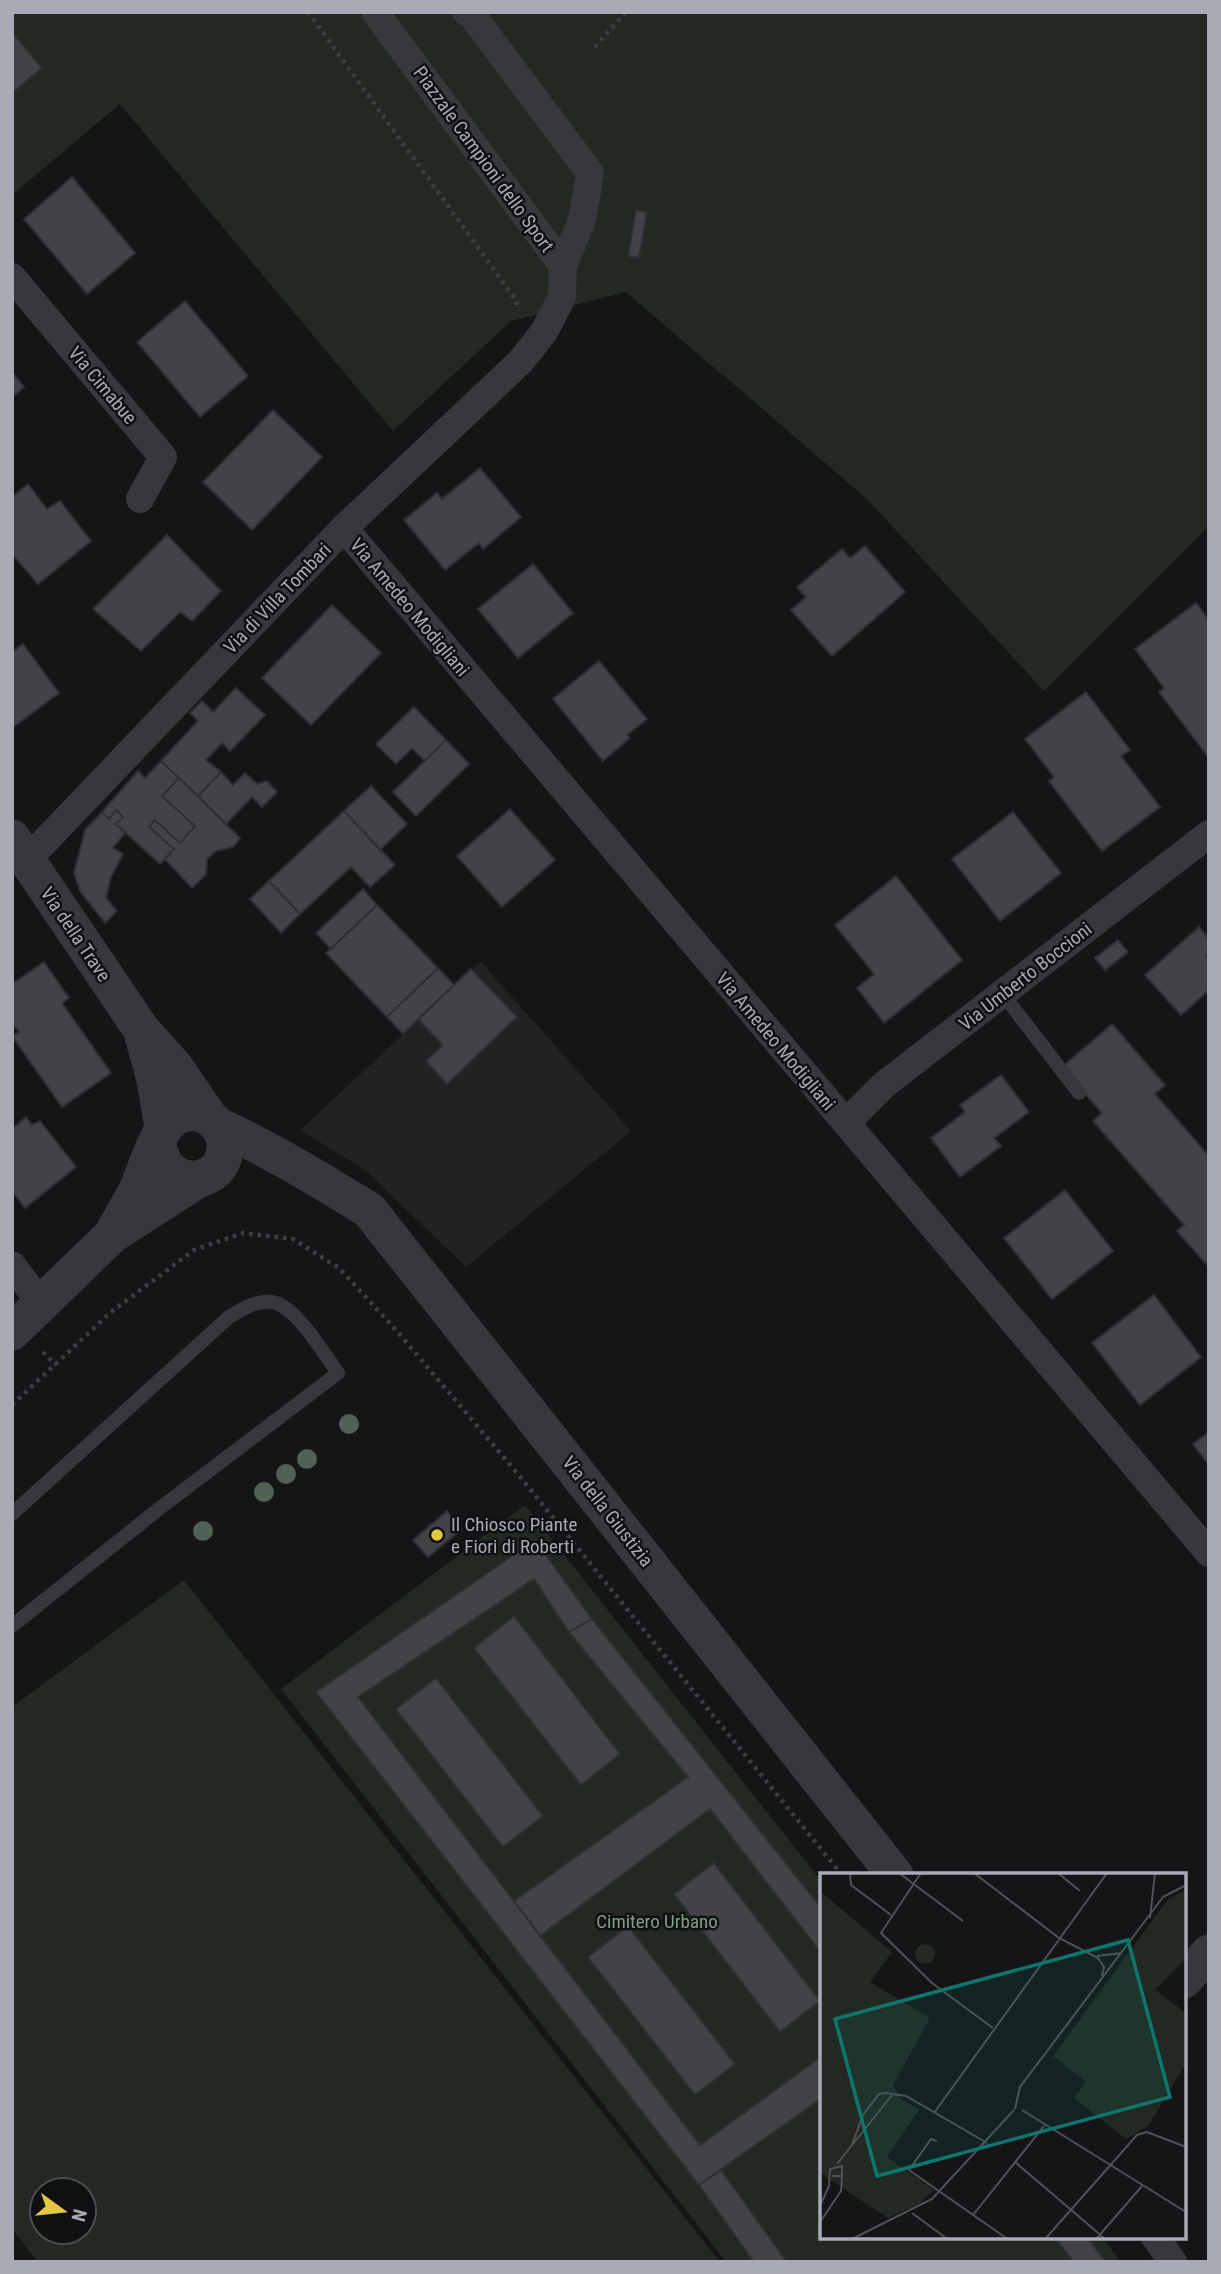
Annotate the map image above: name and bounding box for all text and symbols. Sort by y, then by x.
street label: Piazzale Campioni dello Sport [408,62,559,257]
street label: Via Cimabue [63,342,142,429]
street label: Via Amedeo Modigliani [345,534,474,681]
street label: Via di Villa Tombari [219,538,336,658]
street label: Via della Trave [36,883,116,986]
street label: Via Umberto Boccioni [954,917,1096,1035]
street label: Via Amedeo Modigliani [711,968,840,1115]
street label: Via della Giustizia [557,1451,658,1571]
place label: Il Chiosco Piante e Fiori di Roberti [451,1513,577,1558]
marker: Il Chiosco Piante e Fiori di Roberti [429,1527,445,1543]
inset map [820,1873,1186,2239]
park label: Cimitero Urbano [596,1910,718,1933]
north arrow [28,2176,98,2246]
text: N [66,2207,92,2224]

